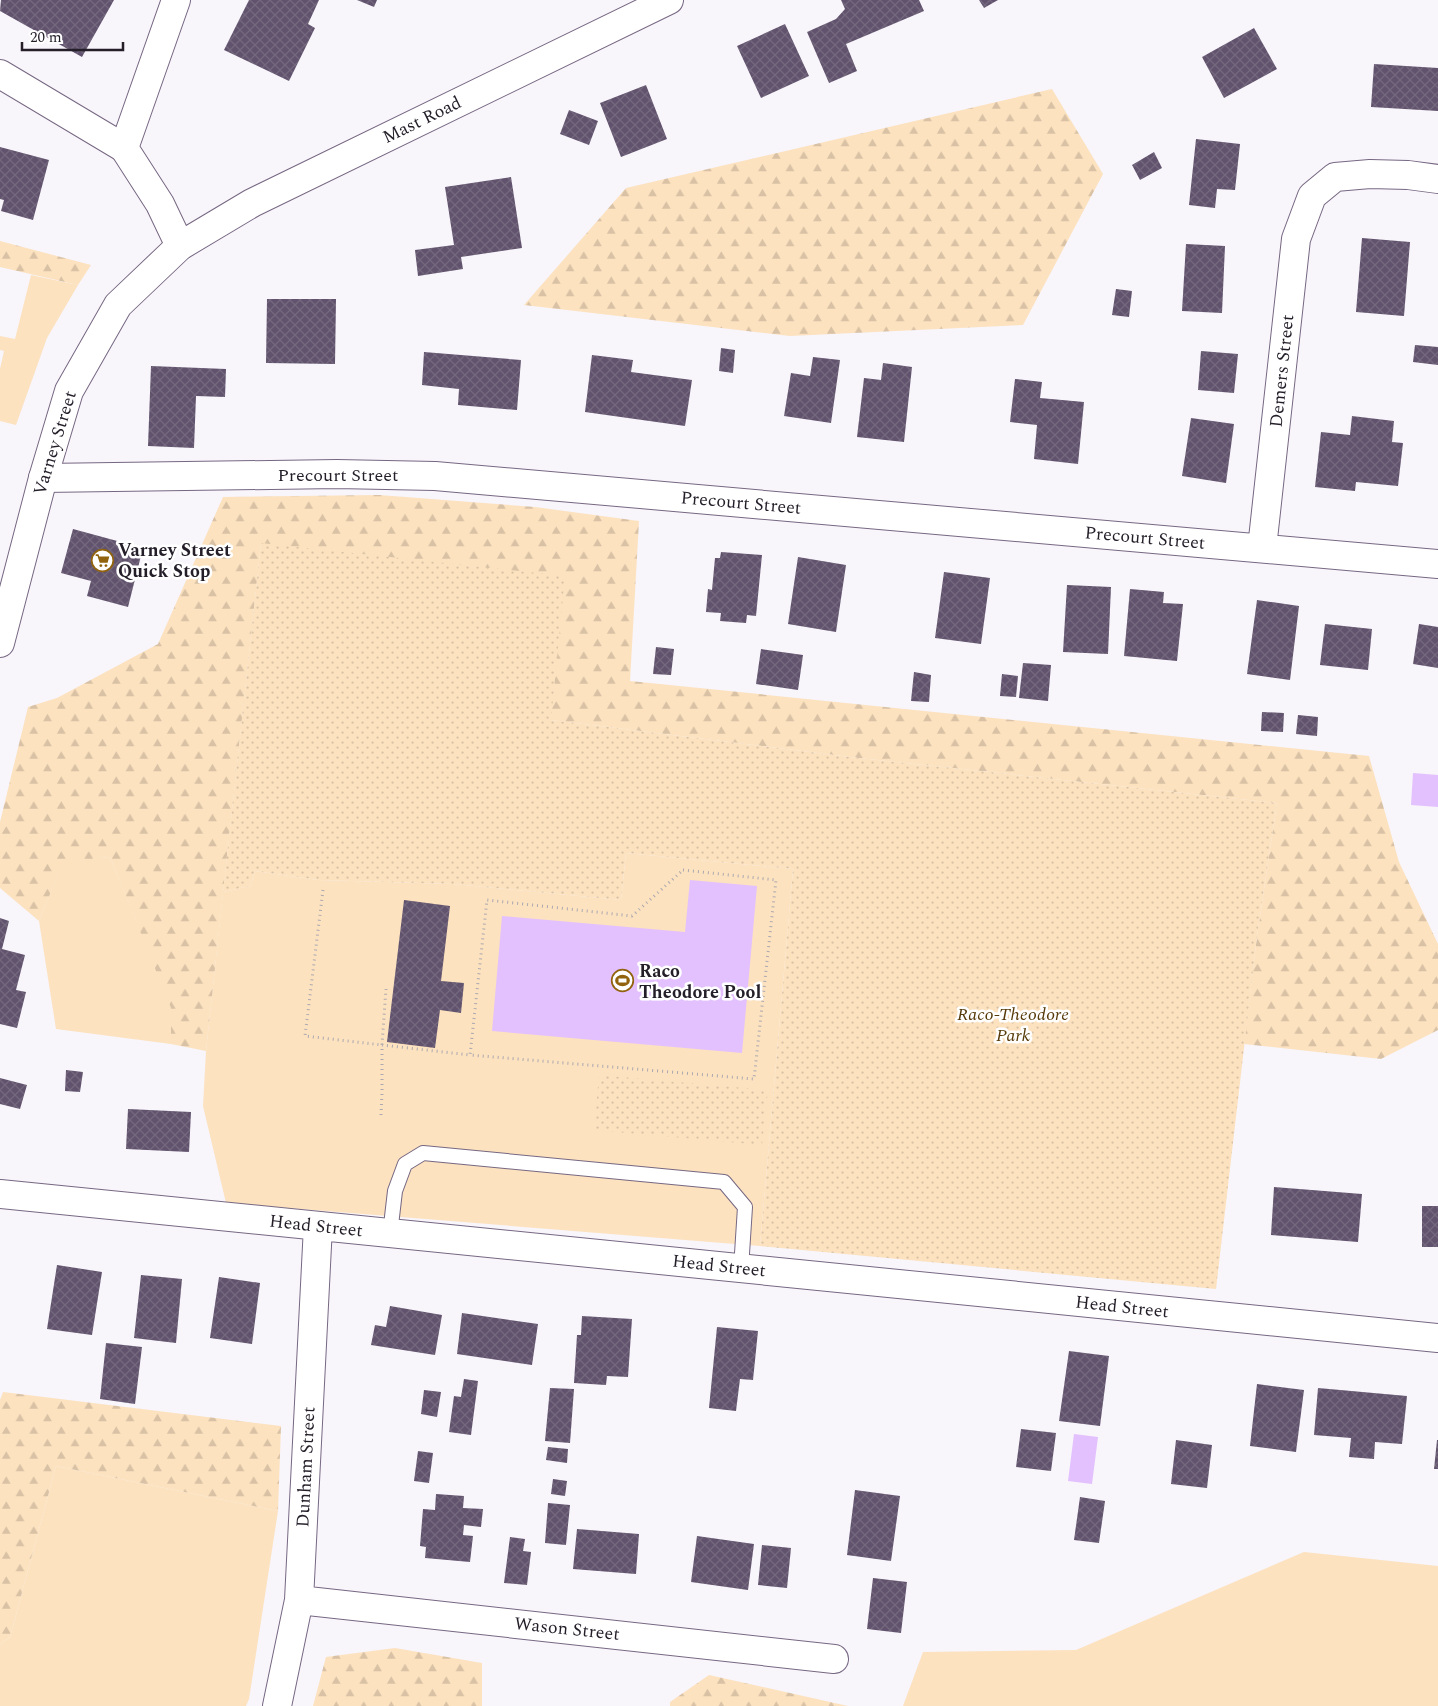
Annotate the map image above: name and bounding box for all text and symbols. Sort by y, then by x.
scale bar [22,20,124,52]
text: 20 m [30,26,62,49]
street label: Mast Road [378,89,466,151]
street label: Demers Street [1263,313,1301,429]
street label: Varney Street [26,387,84,499]
street label: Precourt Street [278,462,398,489]
street label: Precourt Street [680,484,802,522]
street label: Precourt Street [1084,519,1206,557]
place label: Varney Street Quick Stop [118,537,231,585]
supermarket icon: Varney Street Quick Stop [90,548,114,572]
place label: Raco Theodore Pool [639,958,761,1006]
sports icon: Raco Theodore Pool [611,969,635,993]
park label: Raco-Theodore Park [957,1001,1069,1049]
street label: Head Street [268,1208,364,1244]
street label: Head Street [671,1248,767,1284]
street label: Head Street [1074,1289,1170,1325]
street label: Dunham Street [289,1406,323,1528]
street label: Wason Street [513,1610,621,1648]

